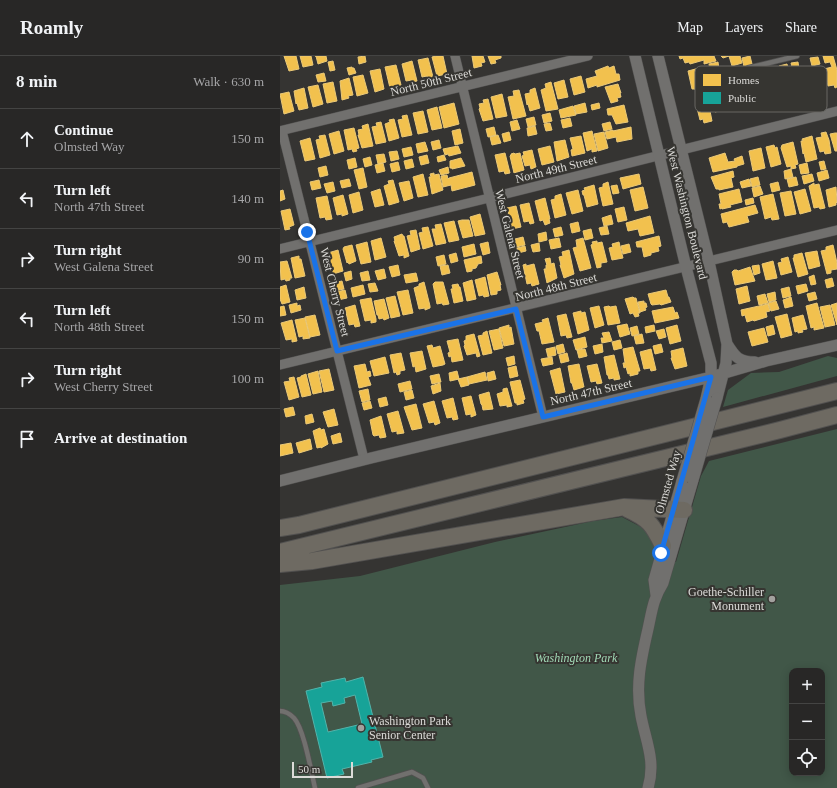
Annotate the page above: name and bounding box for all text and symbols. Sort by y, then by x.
text: Roamly [20,17,83,38]
text: Map [677,20,703,35]
text: Layers [725,20,763,35]
text: Share [785,20,817,35]
street label: North 50th Street [389,65,474,99]
legend [695,66,827,112]
text: 8 min [16,72,57,91]
text: Walk · 630 m [193,74,264,89]
text: Homes [728,74,759,86]
text: Public [728,92,756,104]
text: Continue [54,122,113,138]
icon: ahead [16,128,38,150]
text: 150 m [231,131,264,146]
text: Olmsted Way [54,139,125,154]
street label: West Washington Boulevard [664,145,710,281]
street label: North 49th Street [514,152,599,186]
text: Turn left [54,182,111,198]
icon: left [16,188,38,210]
street label: West Galena Street [492,188,528,281]
text: 140 m [231,191,264,206]
text: North 47th Street [54,199,144,214]
route end [298,223,316,241]
text: Turn right [54,242,121,258]
street label: West Cherry Street [317,246,353,338]
icon: right [16,248,38,270]
text: 90 m [238,251,264,266]
text: West Galena Street [54,259,153,274]
street label: North 48th Street [514,270,599,304]
text: Turn left [54,302,111,318]
icon: left [16,308,38,330]
text: 150 m [231,311,264,326]
text: North 48th Street [54,319,144,334]
text: Turn right [54,362,121,378]
icon: right [16,368,38,390]
text: 100 m [231,371,264,386]
street label: North 47th Street [549,376,634,408]
text: West Cherry Street [54,379,153,394]
icon: arrive [16,428,38,450]
text: Arrive at destination [54,430,187,446]
street label: Olmsted Way [652,449,684,515]
route start [652,544,670,562]
place label: Goethe-Schiller Monument [688,585,765,613]
marker: Goethe-Schiller Monument [767,594,777,604]
park label: Washington Park [535,651,618,665]
map controls [789,668,825,776]
button: + [789,668,825,704]
button: − [789,704,825,740]
place label: Washington Park Senior Center [369,714,451,742]
marker: Washington Park Senior Center [356,723,366,733]
button: locate [789,740,825,776]
scale bar [292,760,353,779]
text: 50 m [298,763,320,775]

